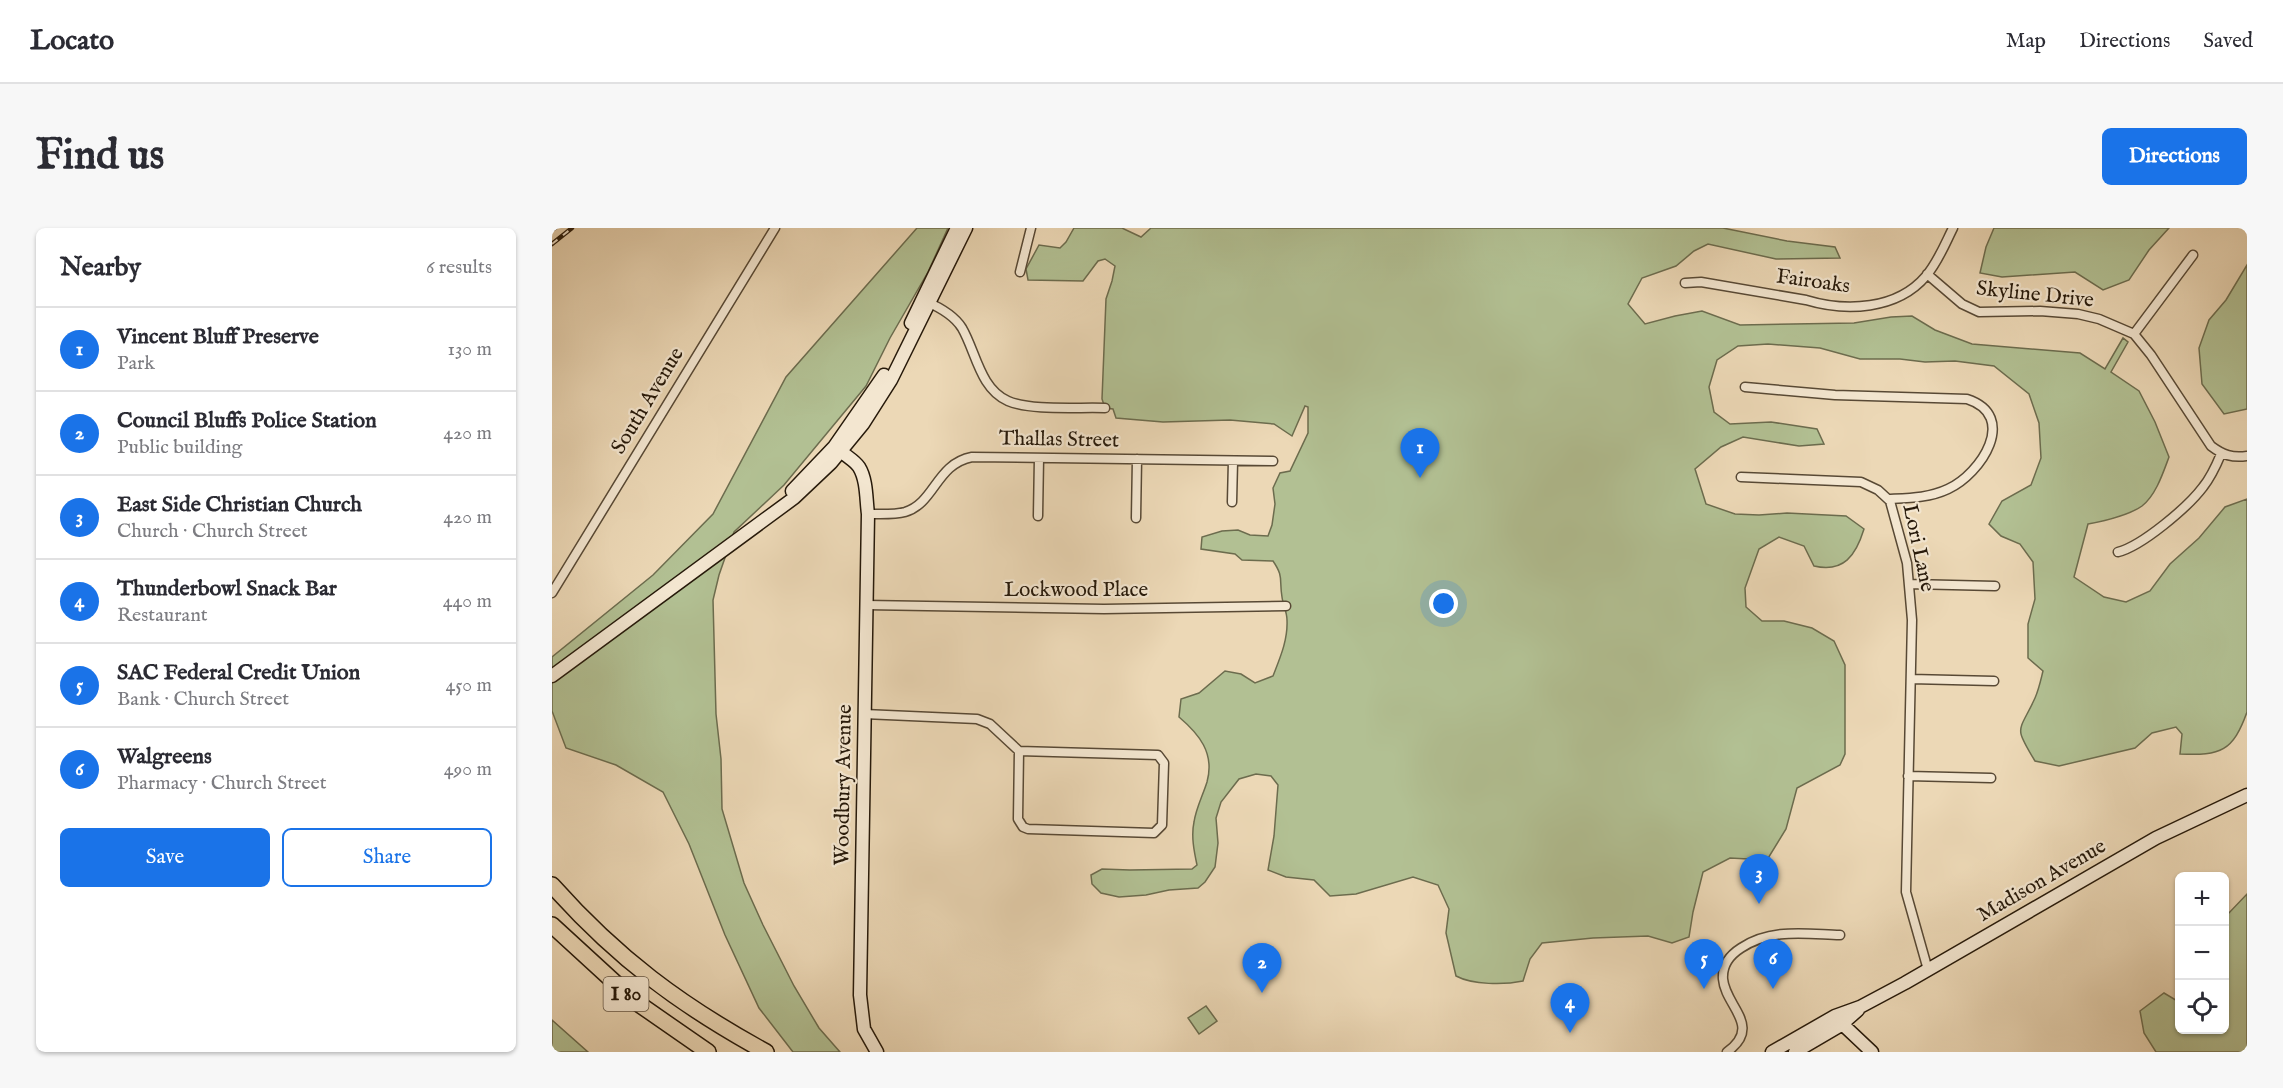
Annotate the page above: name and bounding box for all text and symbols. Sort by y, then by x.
text: Locato [30,24,114,59]
text: Map [2006,28,2046,55]
text: Directions [2079,28,2170,55]
text: Saved [2203,28,2253,55]
button: Directions [2102,128,2247,185]
text: Find us [36,130,164,183]
text: Nearby [60,251,141,284]
text: 6 results [426,255,492,280]
street label: Fairoaks [1774,263,1852,301]
street label: Skyline Drive [1975,275,2095,315]
text: Vincent Bluff Preserve [117,323,319,351]
text: 1 [76,337,83,362]
text: 130 m [447,337,492,362]
street label: South Avenue [606,342,691,459]
text: Park [117,351,155,376]
text: Council Bluffs Police Station [117,407,377,435]
text: 2 [75,421,84,446]
text: 420 m [443,421,492,446]
street label: Thallas Street [999,425,1119,455]
pin: 1 [1400,428,1440,478]
text: Public building [117,435,242,460]
text: East Side Christian Church [117,491,362,519]
street label: Lori Lane [1896,502,1941,595]
text: 3 [76,505,83,530]
text: 420 m [443,505,492,530]
text: Church · Church Street [117,519,308,544]
text: Thunderbowl Snack Bar [117,575,337,603]
street label: Lockwood Place [1004,577,1148,604]
text: 4 [75,589,84,614]
text: 440 m [443,589,492,614]
your location [1429,589,1458,618]
text: Restaurant [117,603,208,628]
text: SAC Federal Credit Union [117,659,360,687]
text: 5 [76,673,83,698]
text: 450 m [445,673,492,698]
text: Bank · Church Street [117,687,289,712]
street label: Woodbury Avenue [829,704,859,866]
text: Walgreens [117,743,212,771]
text: 6 [75,757,84,782]
text: 490 m [444,757,492,782]
text: Pharmacy · Church Street [117,771,327,796]
button: Save [60,828,270,887]
button: Share [282,828,492,887]
street label: Madison Avenue [1973,833,2112,929]
pin: 3 [1740,854,1778,904]
map controls [2175,872,2229,1034]
button: + [2175,872,2229,926]
button: − [2175,926,2229,980]
pin: 5 [1684,940,1724,989]
pin: 6 [1754,940,1792,989]
pin: 2 [1242,944,1282,993]
road number: I 80 [604,977,649,1011]
button: locate [2175,980,2229,1034]
pin: 4 [1550,984,1590,1033]

